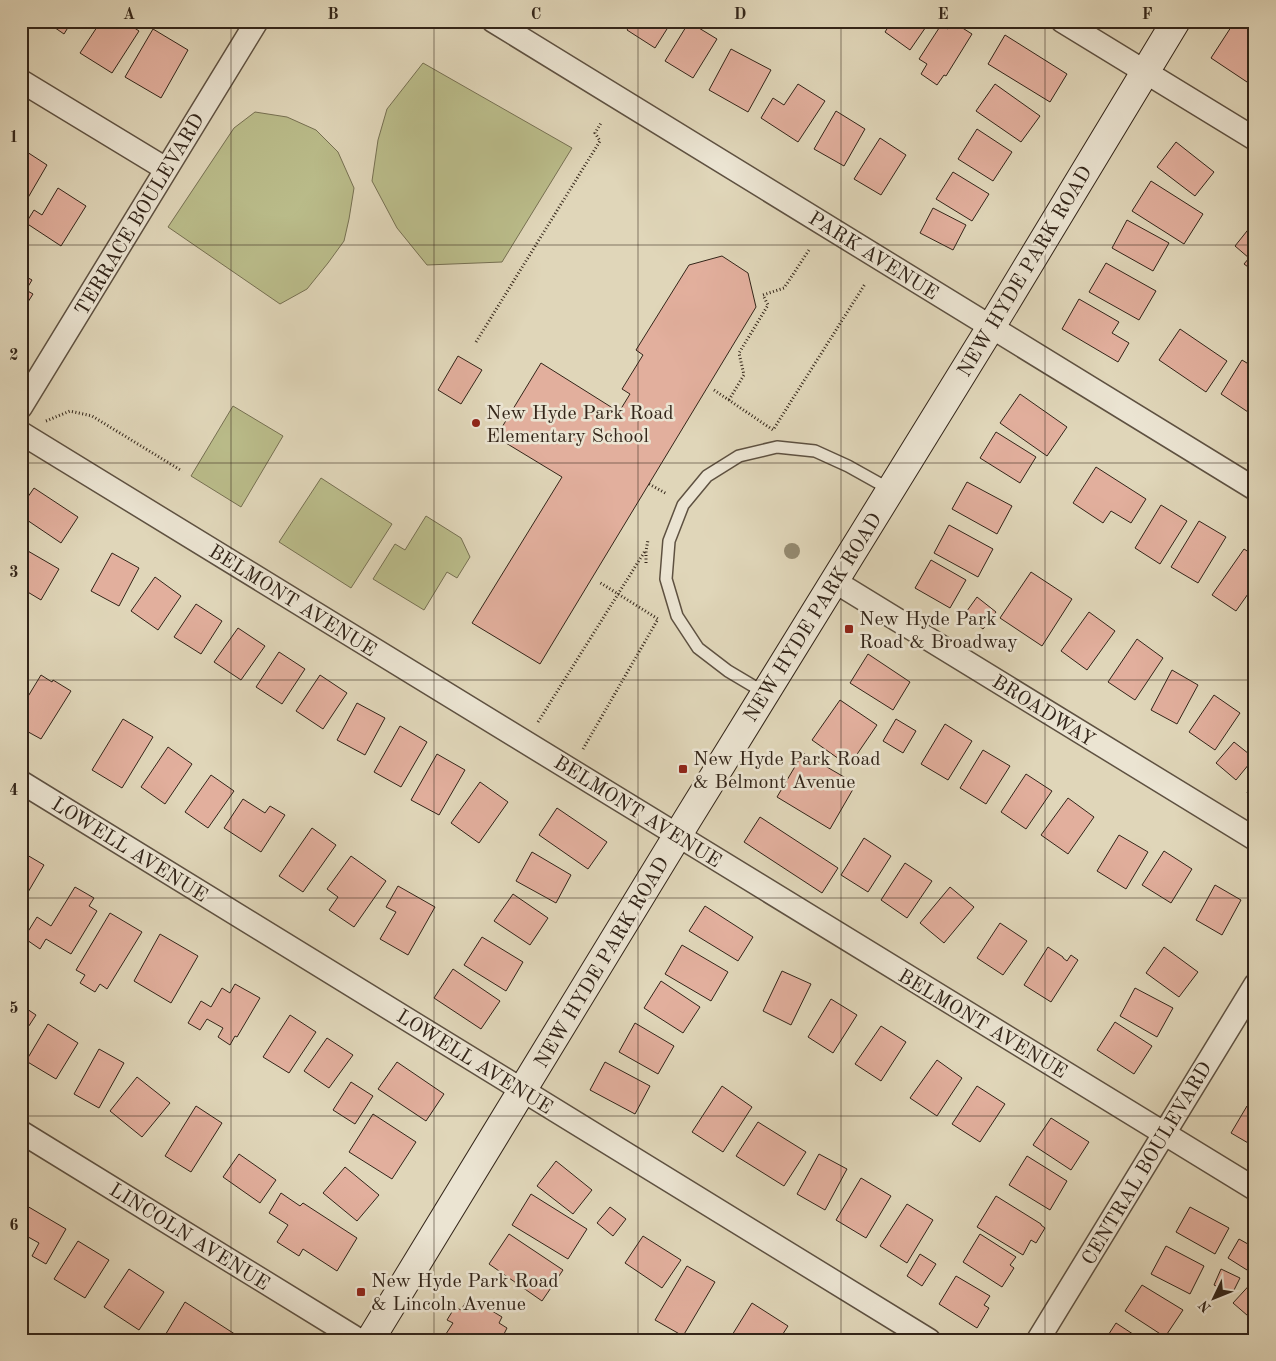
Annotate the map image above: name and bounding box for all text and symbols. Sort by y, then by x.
text: A [123,7,135,23]
text: B [327,7,339,23]
text: C [531,7,541,23]
text: D [734,7,746,23]
text: E [937,7,949,23]
text: F [1142,7,1153,23]
street label: TERRACE BOULEVARD [72,111,209,319]
text: 1 [9,130,19,146]
street label: NEW HYDE PARK ROAD [955,163,1097,381]
street label: PARK AVENUE [805,209,941,305]
text: 2 [9,348,19,364]
place label: New Hyde Park Road Elementary School [486,404,674,447]
marker: New Hyde Park Road Elementary School [470,417,482,429]
street label: NEW HYDE PARK ROAD [741,510,886,726]
street label: BELMONT AVENUE [205,542,379,661]
text: 3 [9,565,19,581]
place label: New Hyde Park Road & Broadway [859,610,1018,653]
marker: New Hyde Park Road & Broadway [843,623,855,635]
street label: BROADWAY [988,672,1098,751]
place label: New Hyde Park Road & Belmont Avenue [693,750,881,793]
street label: BELMONT AVENUE [550,753,724,872]
marker: New Hyde Park Road & Belmont Avenue [677,763,689,775]
text: 4 [9,783,19,799]
street label: LOWELL AVENUE [48,795,210,907]
street label: NEW HYDE PARK ROAD [532,854,674,1072]
street label: BELMONT AVENUE [894,966,1070,1083]
text: 5 [9,1001,19,1017]
street label: LOWELL AVENUE [393,1007,555,1119]
street label: CENTRAL BOULEVARD [1079,1059,1216,1269]
street label: LINCOLN AVENUE [105,1180,272,1295]
text: 6 [9,1218,19,1234]
place label: New Hyde Park Road & Lincoln Avenue [371,1272,559,1315]
north arrow [1188,1274,1238,1324]
marker: New Hyde Park Road & Lincoln Avenue [355,1286,367,1298]
text: N [1196,1297,1214,1315]

